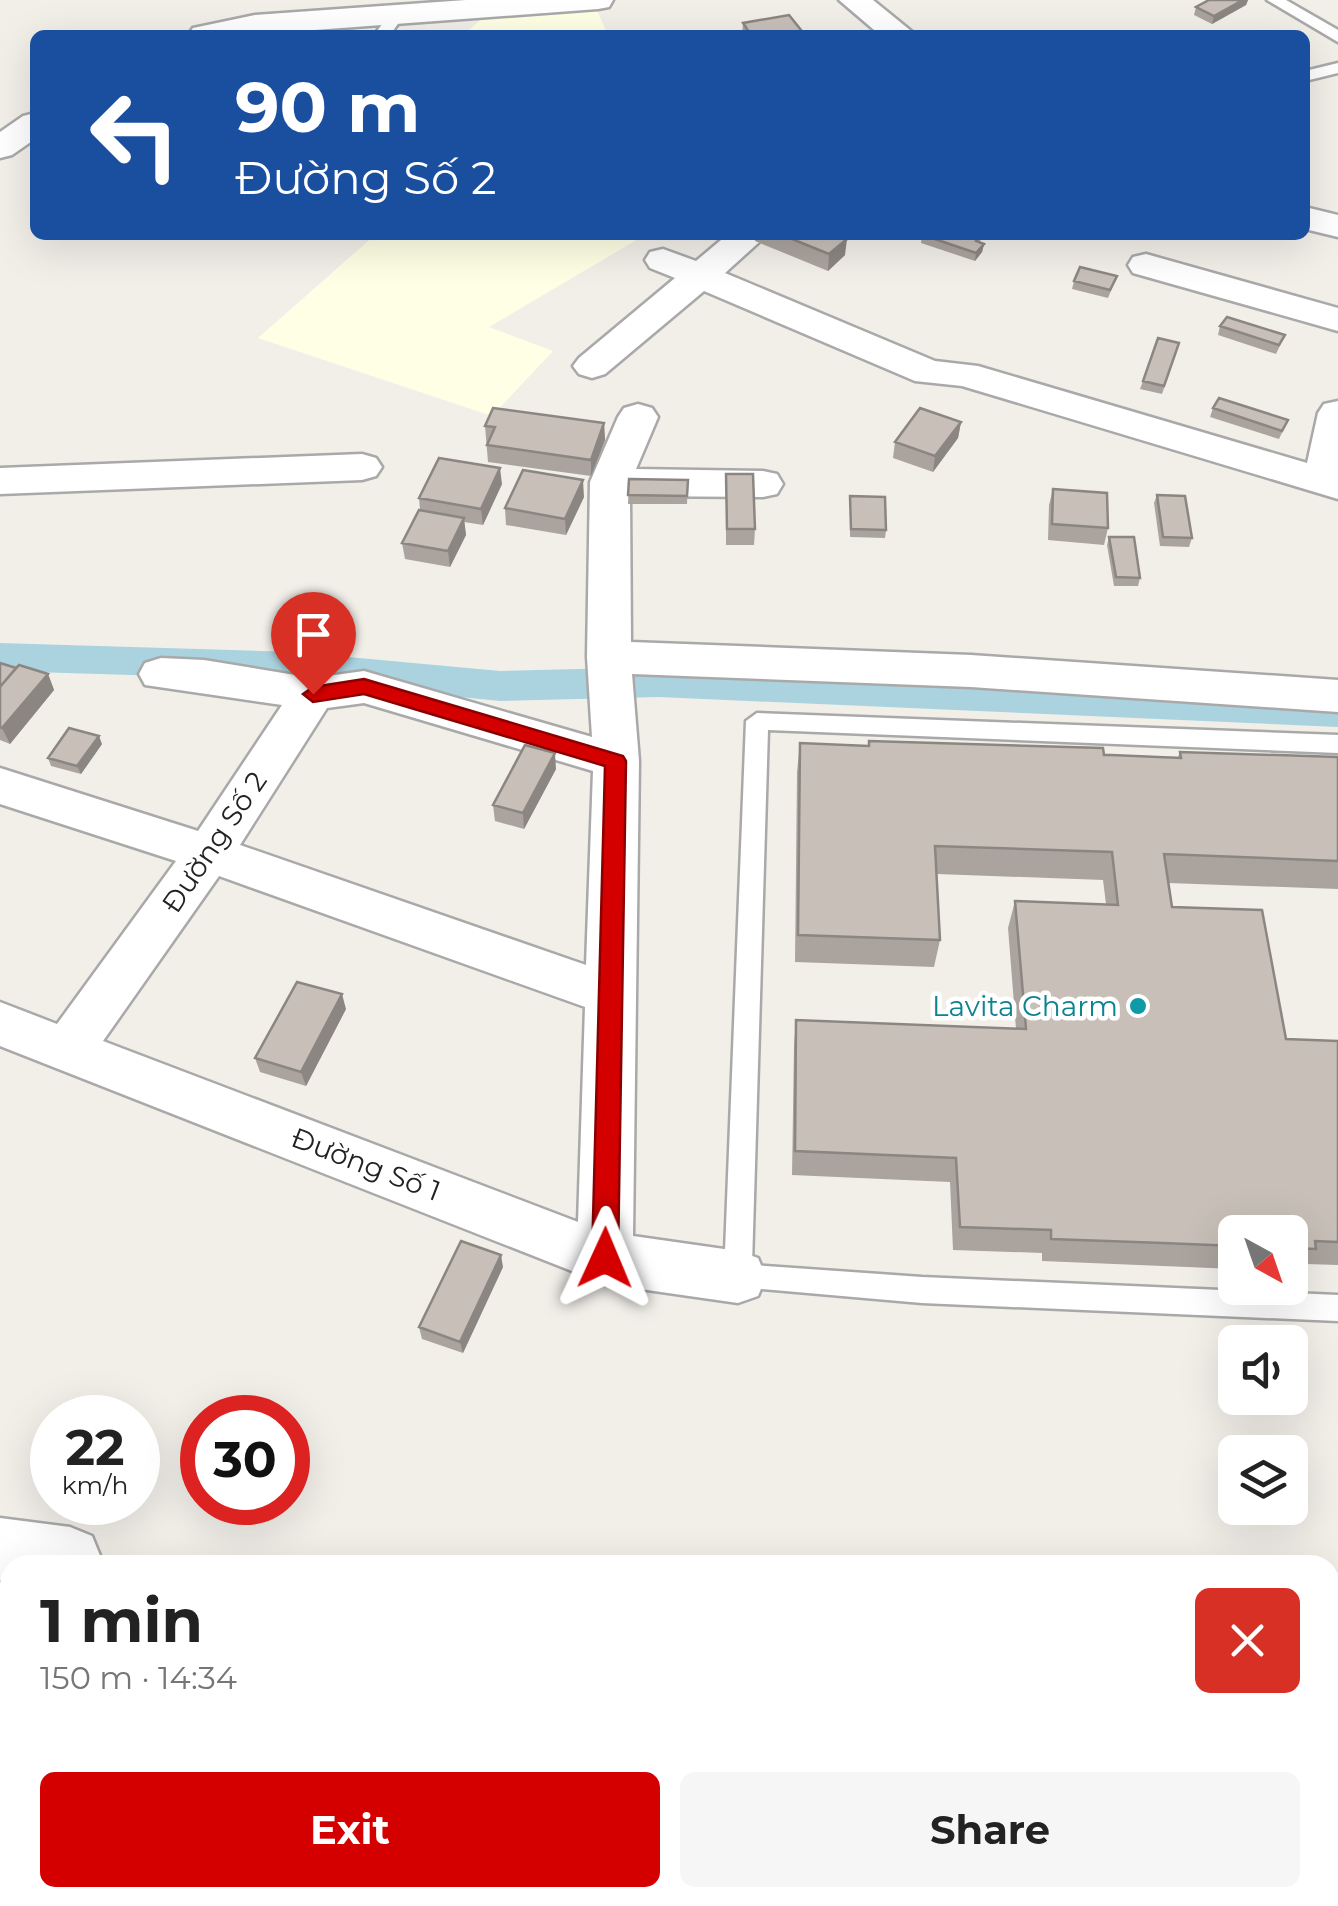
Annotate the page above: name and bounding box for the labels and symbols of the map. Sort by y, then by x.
pin [271,592,356,695]
street label: Đường Số 2 [154,765,274,919]
place label: Lavita Charm [932,989,1118,1023]
marker: Lavita Charm [1127,995,1149,1017]
street label: Đường Số 1 [287,1120,445,1208]
position arrow [553,1206,657,1310]
north arrow [1218,1215,1308,1305]
speed limit sign: 30 [180,1395,310,1525]

